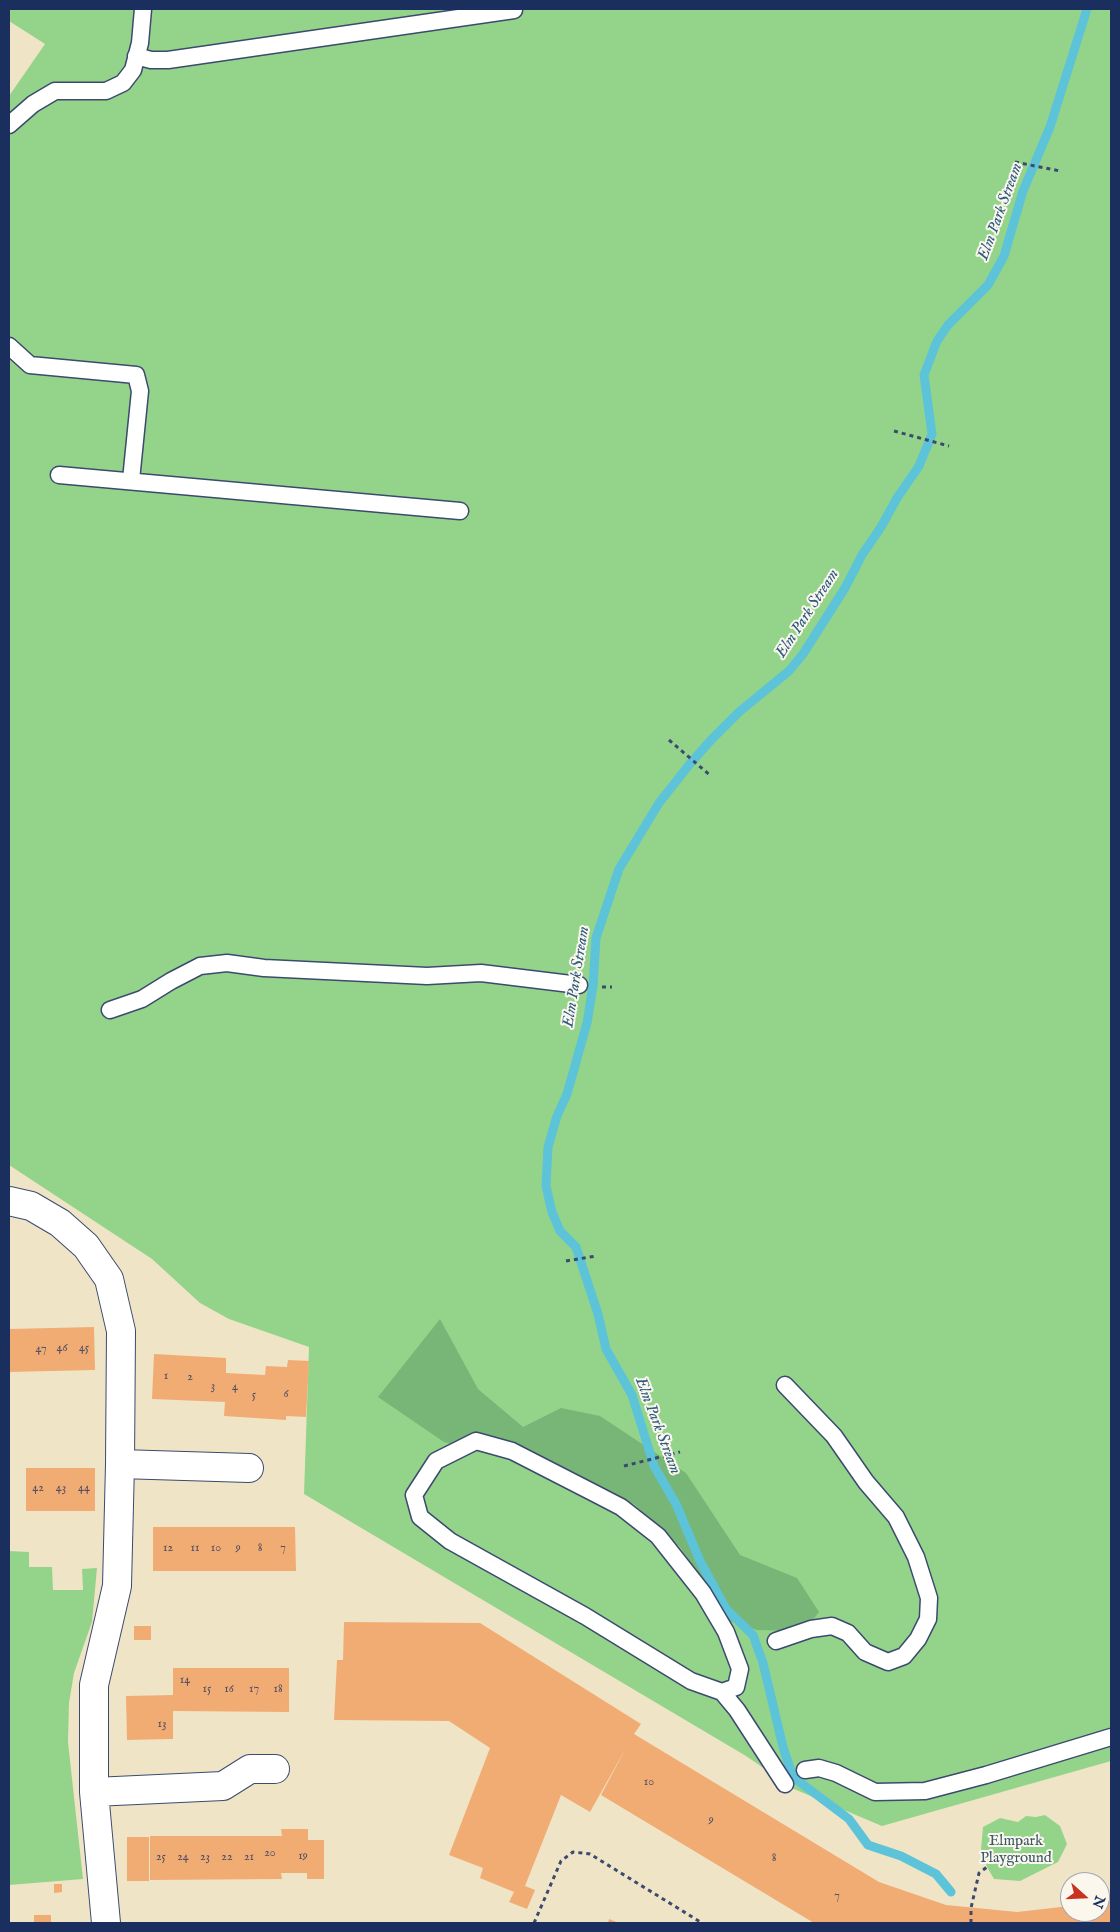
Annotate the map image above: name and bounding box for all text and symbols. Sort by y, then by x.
water label: Elm Park Stream [975,161,1027,263]
water label: Elm Park Stream [772,566,844,662]
water label: Elm Park Stream [560,925,594,1029]
house number: 46 [57,1342,67,1356]
house number: 45 [79,1342,89,1356]
house number: 47 [35,1343,47,1357]
house number: 1 [164,1370,168,1384]
house number: 2 [187,1371,193,1385]
water label: Elm Park Stream [630,1375,684,1477]
house number: 3 [211,1380,215,1394]
house number: 4 [232,1381,238,1395]
house number: 6 [283,1388,289,1402]
house number: 5 [252,1389,256,1403]
house number: 42 [32,1482,44,1496]
house number: 43 [56,1482,66,1496]
house number: 44 [78,1482,90,1496]
house number: 12 [163,1542,173,1556]
house number: 11 [191,1542,199,1556]
house number: 10 [211,1542,221,1556]
house number: 9 [235,1542,241,1556]
house number: 8 [258,1542,262,1556]
house number: 7 [280,1542,286,1556]
house number: 14 [180,1674,190,1688]
house number: 15 [203,1683,211,1697]
house number: 16 [224,1683,234,1697]
house number: 17 [249,1683,259,1697]
house number: 18 [273,1683,283,1697]
house number: 13 [158,1718,166,1732]
house number: 10 [644,1776,654,1790]
house number: 9 [708,1814,714,1828]
park label: Elmpark Playground [980,1833,1052,1868]
house number: 20 [264,1847,276,1861]
house number: 19 [298,1850,308,1864]
house number: 25 [156,1851,166,1865]
house number: 24 [177,1851,189,1865]
house number: 23 [200,1851,210,1865]
house number: 22 [221,1851,233,1865]
house number: 21 [244,1851,254,1865]
house number: 8 [772,1852,776,1866]
north arrow [1060,1872,1110,1922]
house number: 7 [834,1890,840,1904]
text: N [1088,1893,1109,1911]

